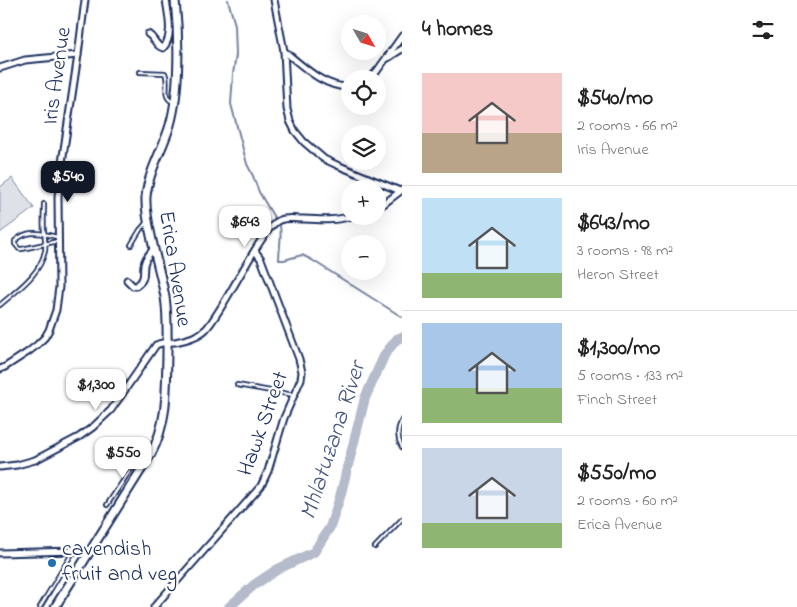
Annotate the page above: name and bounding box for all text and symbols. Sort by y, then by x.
north arrow [341,15,386,60]
map controls [341,15,386,280]
text: 4 homes [422,15,493,45]
icon: filters [749,16,777,44]
street label: Iris Avenue [35,25,81,127]
button: locate [341,70,386,115]
text: $540/mo [577,84,653,114]
icon: home [462,93,522,153]
text: 2 rooms · 66 m² [577,114,678,138]
button: layers [341,125,386,170]
text: Iris Avenue [577,138,649,162]
pin: $540 [38,160,98,203]
text: $540 [52,165,84,189]
button: + [341,180,386,225]
pin: $643 [215,206,275,248]
street label: Erica Avenue [149,209,199,329]
text: $643/mo [577,209,650,239]
text: $643 [230,210,260,234]
icon: home [462,218,522,278]
button: − [341,235,386,280]
text: 3 rooms · 98 m² [577,239,673,263]
text: Heron Street [577,263,659,287]
text: $1,300/mo [577,334,661,364]
icon: home [462,343,522,403]
water label: Mhlatuzana River [292,355,377,525]
text: 5 rooms · 133 m² [577,364,683,388]
street label: Hawk Street [230,367,298,481]
pin: $1,300 [55,368,137,411]
text: $1,300 [77,373,115,397]
text: Finch Street [577,388,657,412]
pin: $550 [93,436,153,479]
text: $550 [106,441,140,465]
text: $550/mo [577,459,657,489]
icon: home [462,468,522,528]
text: 2 rooms · 60 m² [577,489,678,513]
text: Erica Avenue [577,513,662,537]
place label: cavendish fruit and veg [62,534,177,592]
marker: cavendish fruit and veg [46,557,58,569]

